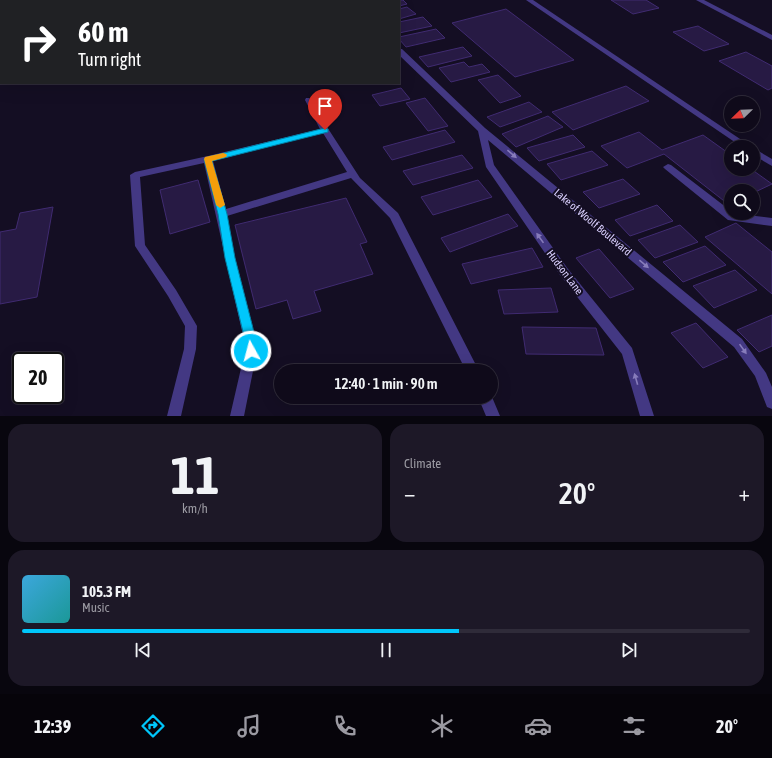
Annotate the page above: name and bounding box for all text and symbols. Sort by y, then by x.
icon: right [12,16,64,68]
text: 60 m [78,16,128,48]
text: Turn right [78,49,141,70]
pin [308,89,342,130]
icon: arrive [314,95,336,117]
north arrow [724,96,760,132]
map controls [724,96,760,220]
button: sound [724,140,760,176]
one-way arrow [506,150,517,159]
button: search [724,184,760,220]
street label: Lake of Woolf Boulevard [552,186,634,258]
one-way arrow [536,233,544,243]
street label: Hudson Lane [544,247,586,297]
one-way arrow [639,260,649,269]
position arrow [230,330,272,372]
one-way arrow [739,344,747,354]
speed limit sign: 20 [12,352,64,404]
one-way arrow [633,372,639,384]
text: 12:40 · 1 min · 90 m [334,375,438,392]
text: 11 [171,445,219,505]
text: Climate [404,456,441,471]
text: 20° [559,476,595,510]
text: − [404,480,415,506]
text: + [739,480,750,506]
text: km/h [182,501,208,516]
text: 105.3 FM [82,583,131,600]
text: Music [82,600,109,615]
icon: previous [132,639,154,661]
icon: pause [375,639,397,661]
icon: next [618,639,640,661]
icon: directions [139,712,167,740]
icon: music [235,712,263,740]
icon: phone [331,712,359,740]
icon: climate [428,712,456,740]
icon: car [524,712,552,740]
icon: filters [620,712,648,740]
text: 12:39 [34,716,71,737]
text: 20° [716,716,738,737]

